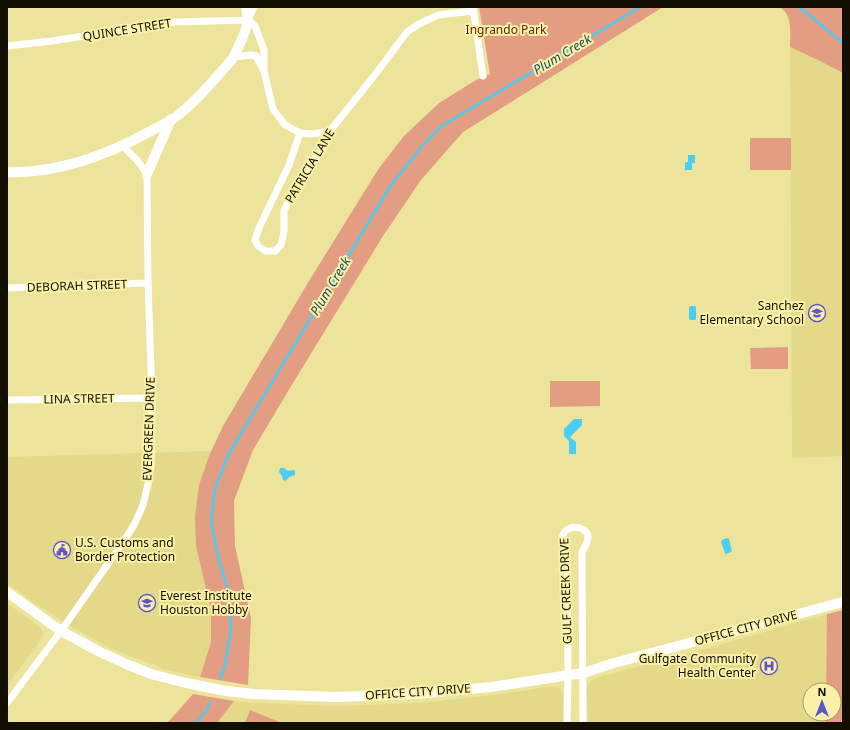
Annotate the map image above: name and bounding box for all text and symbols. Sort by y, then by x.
street label: QUINCE STREET [81,14,173,45]
park label: Ingrando Park [466,21,547,38]
water label: Plum Creek [530,29,595,78]
street label: PATRICIA LANE [281,125,338,206]
water label: Plum Creek [306,253,355,318]
street label: DEBORAH STREET [26,275,128,296]
place label: Sanchez Elementary School [699,297,804,328]
school or university icon: Sanchez Elementary School [807,303,827,323]
street label: EVERGREEN DRIVE [138,377,159,481]
street label: LINA STREET [43,389,115,408]
place label: U.S. Customs and Border Protection [75,534,175,565]
street label: GULF CREEK DRIVE [555,538,576,644]
public building icon: U.S. Customs and Border Protection [52,540,72,560]
place label: Everest Institute Houston Hobby [160,587,252,618]
school or university icon: Everest Institute Houston Hobby [137,593,157,613]
street label: OFFICE CITY DRIVE [693,606,799,649]
place label: Gulfgate Community Health Center [639,650,757,681]
hospital icon: Gulfgate Community Health Center [759,656,779,676]
street label: OFFICE CITY DRIVE [365,679,471,704]
north arrow [802,682,842,722]
text: N [818,684,826,699]

